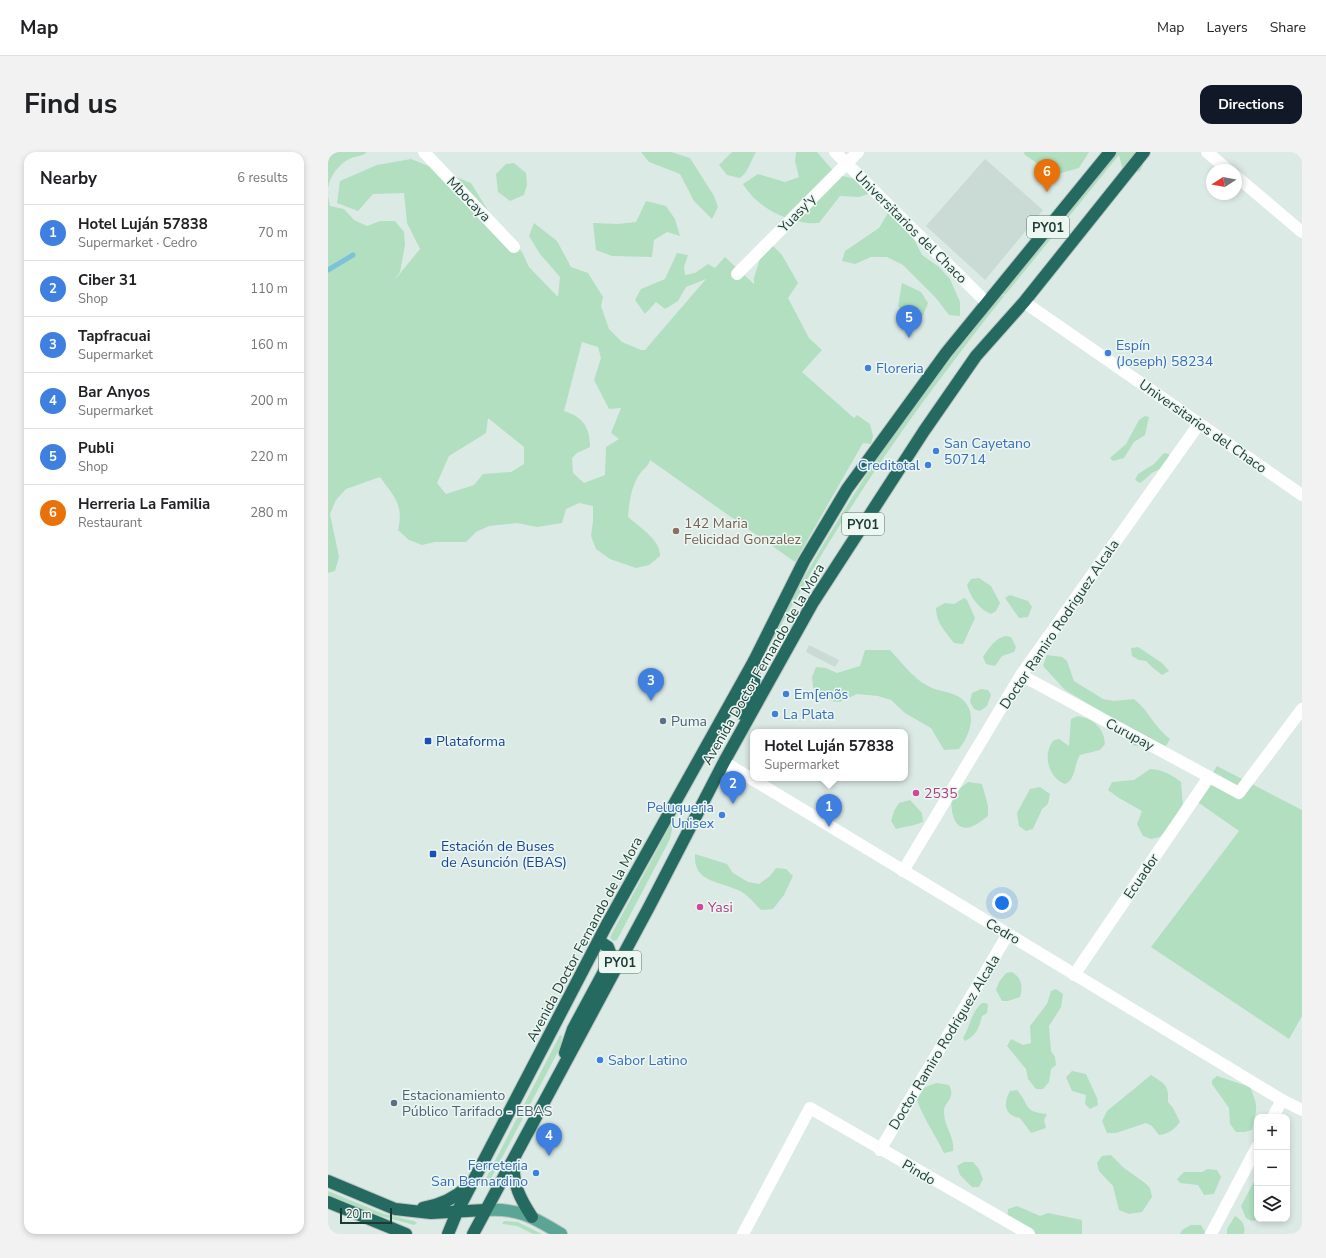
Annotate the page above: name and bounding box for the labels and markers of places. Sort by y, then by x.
pin: 6 [1034,159,1060,192]
pin: 5 [896,305,922,338]
place label: Espín (Joseph) 58234 [1116,336,1213,371]
marker: Espín (Joseph) 58234 [1103,348,1113,358]
place label: Floreria [876,359,924,378]
marker: Floreria [863,363,873,373]
place label: San Cayetano 50714 [944,434,1031,469]
marker: San Cayetano 50714 [931,446,941,456]
place label: Creditotal [858,456,921,475]
marker: Creditotal [923,460,933,470]
place label: 142 Maria Felicidad Gonzalez [684,514,802,549]
marker: 142 Maria Felicidad Gonzalez [671,526,681,536]
pin: 3 [638,668,664,701]
place label: Em[enõs [794,685,849,704]
marker: Em[enõs [781,689,791,699]
place label: La Plata [783,705,834,724]
marker: La Plata [770,709,780,719]
place label: Puma [671,712,707,731]
marker: Puma [658,716,668,726]
place label: Plataforma [436,732,505,751]
marker: Plataforma [423,736,433,746]
pin: 2 [720,771,746,804]
place label: 2535 [924,784,958,803]
marker: 2535 [911,788,921,798]
pin: 1 [816,794,842,827]
place label: Peluqueria Unisex [647,798,715,833]
marker: Peluqueria Unisex [717,810,727,820]
place label: Estación de Buses de Asunción (EBAS) [441,837,567,872]
marker: Estación de Buses de Asunción (EBAS) [428,849,438,859]
place label: Yasi [707,898,733,917]
marker: Yasi [695,902,705,912]
place label: Sabor Latino [608,1051,688,1070]
marker: Sabor Latino [595,1055,605,1065]
place label: Estacionamiento Público Tarifado - EBAS [402,1086,553,1121]
marker: Estacionamiento Público Tarifado - EBAS [389,1098,399,1108]
pin: 4 [536,1123,562,1156]
place label: Ferreteria San Bernardino [431,1156,528,1191]
marker: Ferreteria San Bernardino [531,1168,541,1178]

